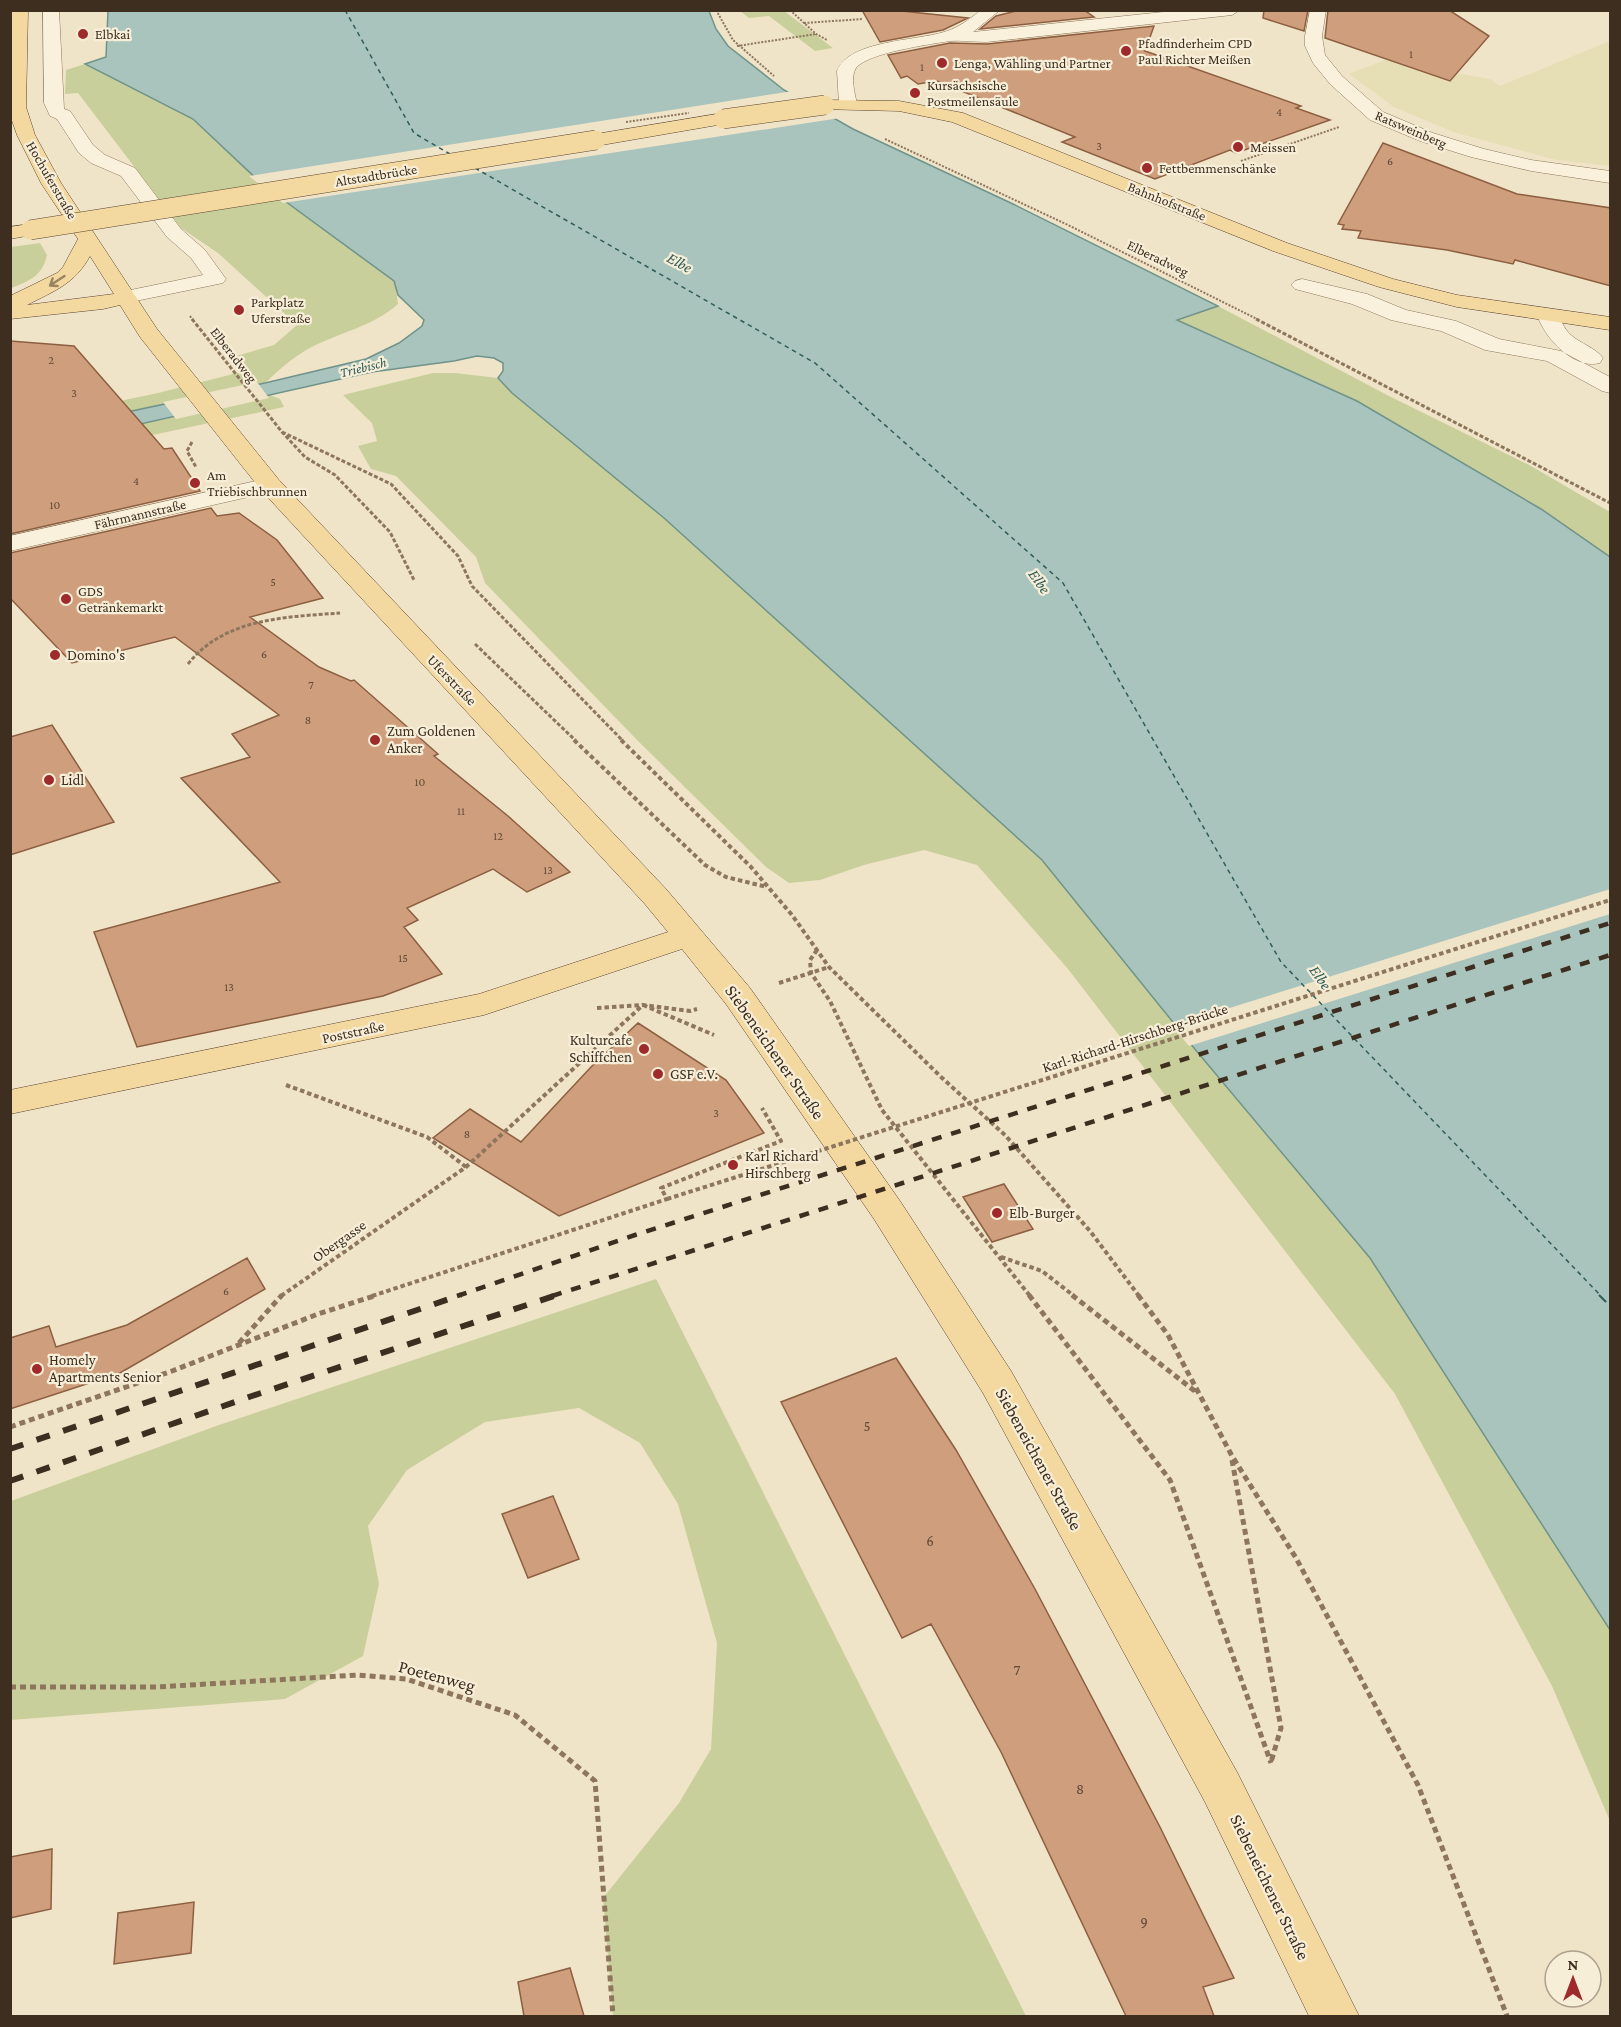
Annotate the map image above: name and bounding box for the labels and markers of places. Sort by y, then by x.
place label: Elbkai [95,26,131,42]
marker: Elbkai [76,27,90,41]
place label: Pfadfinderheim CPD Paul Richter Meißen [1138,35,1252,67]
marker: Pfadfinderheim CPD Paul Richter Meißen [1119,44,1133,58]
place label: Lenga, Wähling und Partner [954,55,1111,71]
marker: Lenga, Wähling und Partner [935,56,949,70]
place label: Kursächsische Postmeilensäule [927,77,1018,109]
marker: Kursächsische Postmeilensäule [908,86,922,100]
place label: Meissen [1250,139,1297,155]
marker: Meissen [1231,140,1245,154]
place label: Fettbemmenschänke [1159,160,1276,176]
marker: Fettbemmenschänke [1140,161,1154,175]
place label: Parkplatz Uferstraße [251,294,310,326]
marker: Parkplatz Uferstraße [232,303,246,317]
place label: Am Triebischbrunnen [207,467,308,499]
marker: Am Triebischbrunnen [188,476,202,490]
place label: GDS Getränkemarkt [78,583,163,615]
marker: GDS Getränkemarkt [59,592,73,606]
place label: Domino's [67,647,125,663]
marker: Domino's [48,648,62,662]
place label: Zum Goldenen Anker [387,723,476,756]
marker: Zum Goldenen Anker [368,733,382,747]
place label: Lidl [61,772,84,788]
marker: Lidl [42,773,56,787]
place label: Kulturcafe Schiffchen [569,1032,632,1065]
marker: Kulturcafe Schiffchen [637,1042,651,1056]
place label: GSF e.V. [670,1066,718,1082]
marker: GSF e.V. [651,1067,665,1081]
place label: Karl Richard Hirschberg [745,1148,819,1182]
marker: Karl Richard Hirschberg [726,1158,740,1172]
place label: Elb-Burger [1009,1205,1075,1222]
marker: Elb-Burger [990,1206,1004,1220]
place label: Homely Apartments Senior [49,1352,162,1386]
marker: Homely Apartments Senior [30,1362,44,1376]

